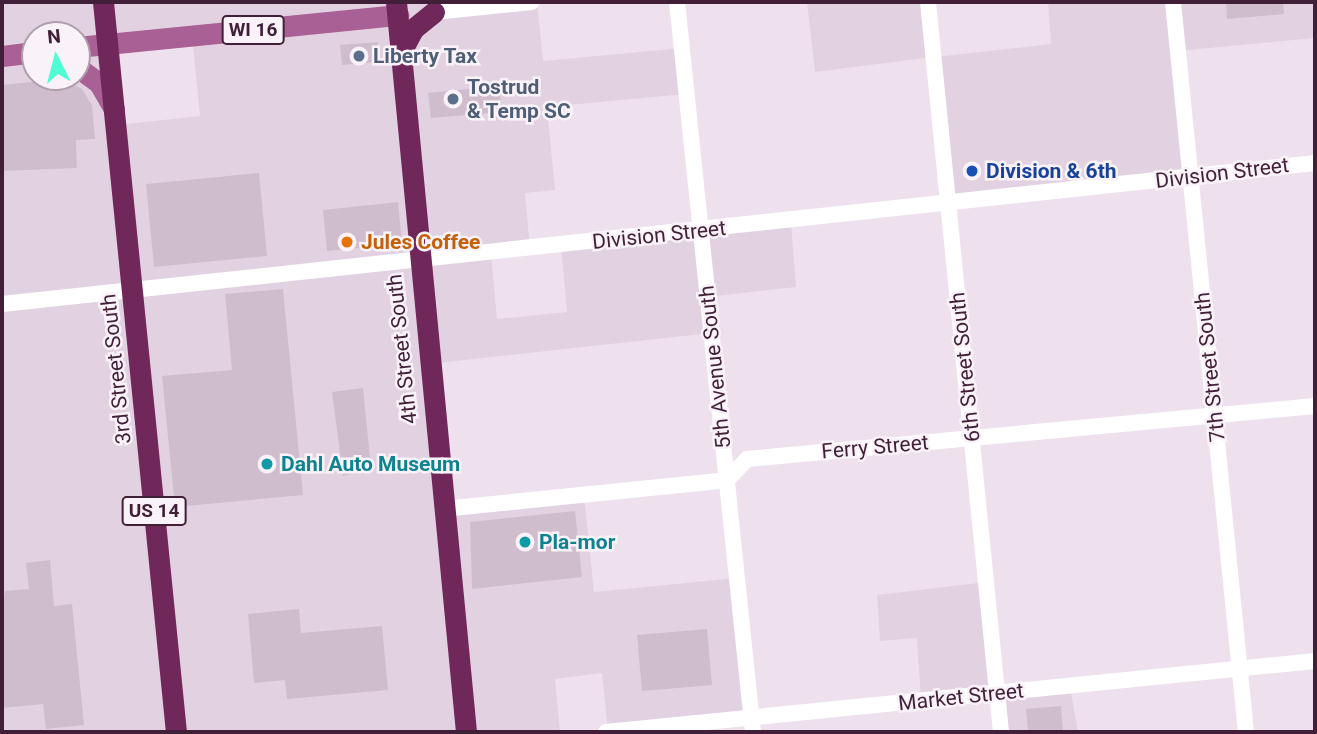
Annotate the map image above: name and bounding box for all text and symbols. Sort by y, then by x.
road number: WI 16 [222,14,284,46]
north arrow [21,21,91,91]
text: N [46,24,62,49]
place label: Liberty Tax [373,43,478,69]
marker: Liberty Tax [351,48,367,64]
place label: Tostrud & Temp SC [467,74,571,124]
marker: Tostrud & Temp SC [445,91,461,107]
street label: Division Street [1154,152,1290,194]
place label: Division & 6th [986,158,1117,184]
marker: Division & 6th [964,163,980,179]
street label: Division Street [591,215,727,255]
place label: Jules Coffee [361,229,480,255]
marker: Jules Coffee [339,234,355,250]
street label: 4th Street South [382,273,422,425]
street label: 5th Avenue South [694,284,736,450]
street label: 6th Street South [945,291,985,443]
street label: 7th Street South [1190,291,1230,443]
street label: 3rd Street South [96,293,136,445]
street label: Ferry Street [820,430,930,464]
place label: Dahl Auto Museum [281,451,460,477]
marker: Dahl Auto Museum [259,456,275,472]
road number: US 14 [121,496,187,526]
place label: Pla-mor [539,529,615,555]
marker: Pla-mor [517,534,533,550]
street label: Market Street [897,678,1025,716]

